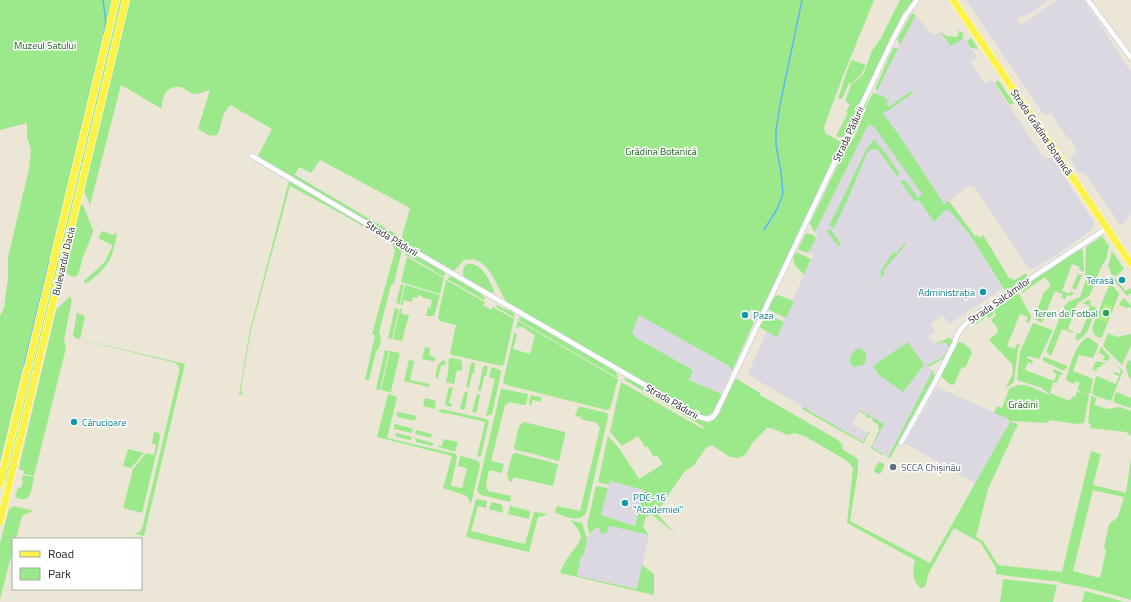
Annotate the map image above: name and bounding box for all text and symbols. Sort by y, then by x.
park label: Muzeul Satului [14,38,76,53]
street label: Strada Grădina Botanică [1007,86,1076,179]
street label: Strada Pădurii [829,104,868,164]
park label: Grădina Botanică [625,144,697,159]
street label: Strada Pădurii [363,217,421,260]
street label: Bulevardul Dacia [48,225,79,297]
street label: Strada Salcâmilor [965,273,1034,328]
place label: Terasă [1086,273,1114,288]
marker: Terasă [1117,275,1127,285]
place label: Administrația [918,285,975,300]
marker: Administrația [978,287,988,297]
place label: Teren de Fotbal [1034,306,1098,321]
place label: Paza [753,308,773,323]
marker: Teren de Fotbal [1101,308,1111,318]
marker: Paza [740,310,750,320]
street label: Strada Pădurii [642,380,701,423]
park label: Grădini [1008,397,1038,412]
place label: Cărucioare [82,415,127,430]
marker: Cărucioare [69,417,79,427]
place label: SCCA Chișinău [901,460,961,475]
marker: SCCA Chișinău [888,462,898,472]
place label: PDC-16 "Academiei" [633,490,684,517]
marker: PDC-16 "Academiei" [620,498,630,508]
legend [12,538,142,590]
text: Road [48,544,74,563]
text: Park [48,564,71,583]

